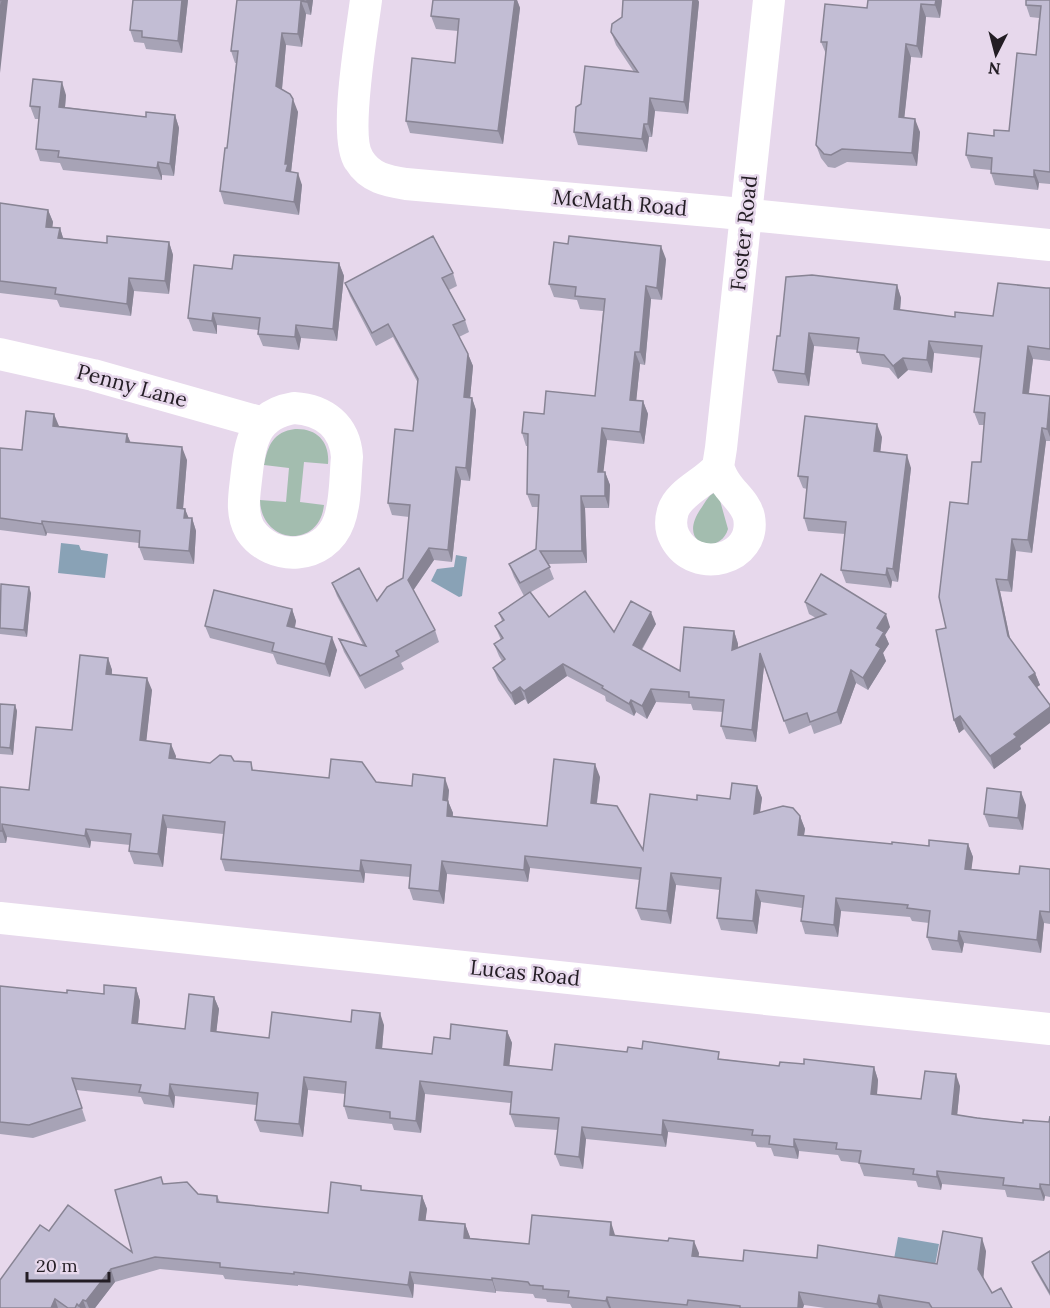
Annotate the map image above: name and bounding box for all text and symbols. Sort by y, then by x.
north arrow [966,24,1026,84]
text: N [987,58,1002,80]
street label: Foster Road [724,174,763,292]
street label: McMath Road [552,183,688,222]
street label: Penny Lane [74,358,190,413]
street label: Lucas Road [469,953,581,992]
scale bar [27,1245,110,1283]
text: 20 m [36,1254,78,1277]

